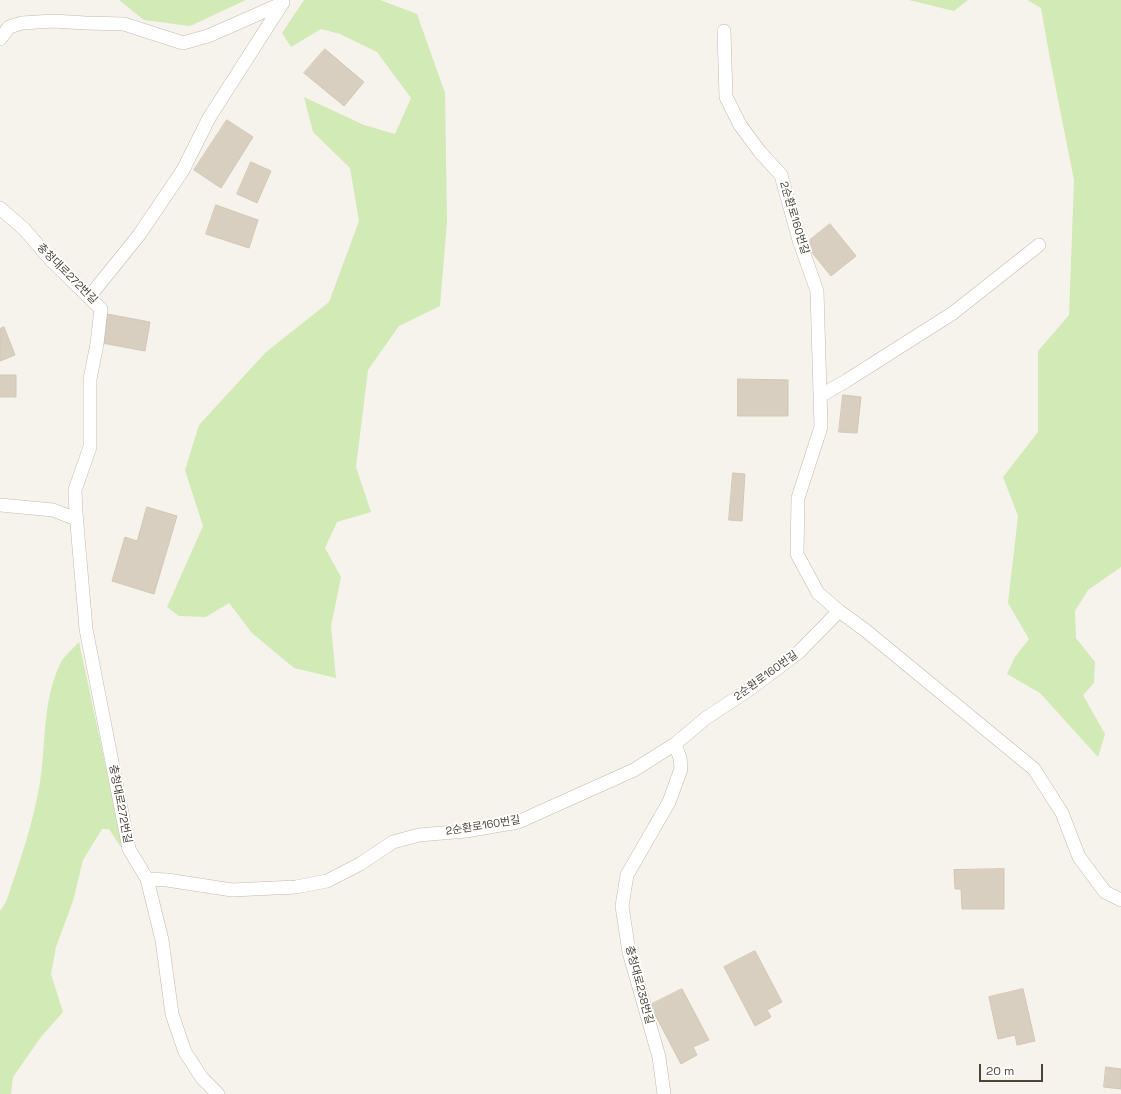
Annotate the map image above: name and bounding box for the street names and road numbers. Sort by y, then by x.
street label: 2순환로160번길 [777,180,811,256]
street label: 충청대로272번길 [34,241,100,307]
street label: 2순환로160번길 [732,648,800,704]
street label: 충청대로272번길 [106,763,134,845]
street label: 2순환로160번길 [445,814,521,838]
street label: 충청대로238번길 [622,944,656,1026]

